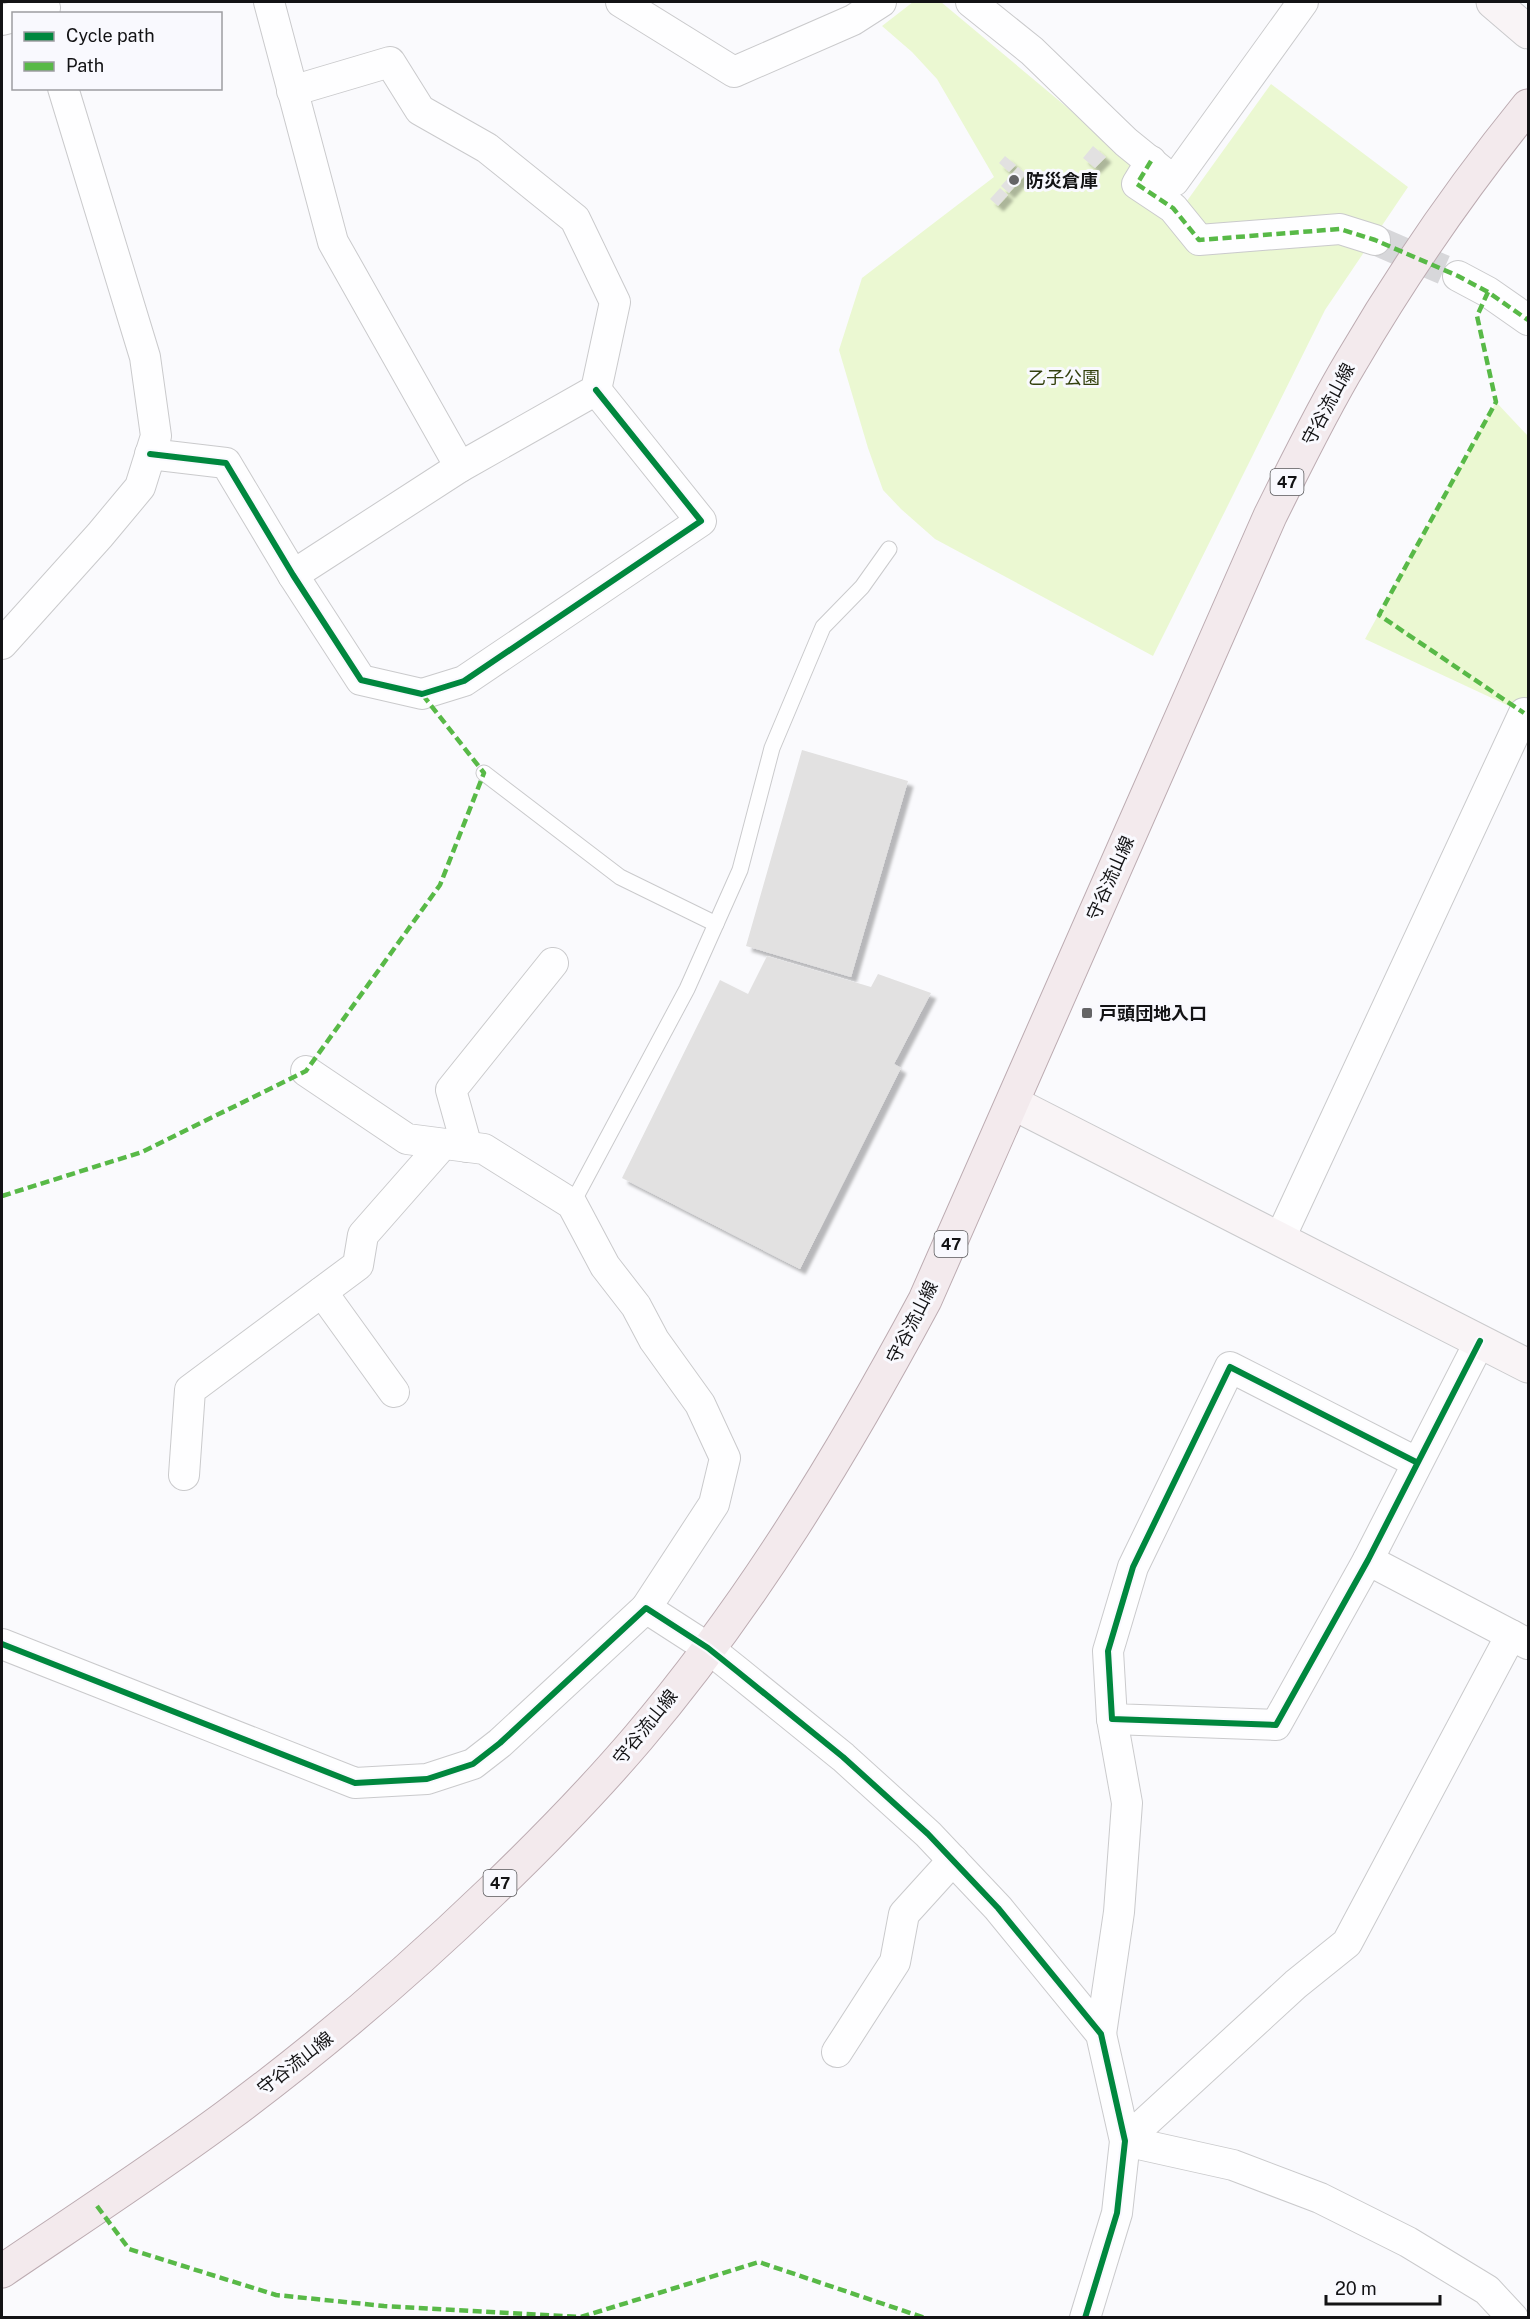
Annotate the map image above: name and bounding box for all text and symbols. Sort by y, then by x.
legend [12,12,222,90]
text: Cycle path [66,25,155,46]
text: Path [66,55,104,76]
place label: 防災倉庫 [1026,170,1098,191]
marker: 防災倉庫 [1007,173,1021,187]
street label: 守谷流山線 [1298,359,1358,449]
park label: 乙子公園 [1028,367,1100,388]
road number: 47 [1270,469,1304,495]
street label: 守谷流山線 [1082,833,1138,923]
place label: 戸頭団地入口 [1099,1003,1207,1024]
marker: 戸頭団地入口 [1080,1006,1094,1020]
road number: 47 [934,1231,968,1257]
street label: 守谷流山線 [882,1277,942,1367]
street label: 守谷流山線 [609,1685,681,1769]
road number: 47 [484,1870,516,1896]
street label: 守谷流山線 [253,2027,337,2099]
scale bar [1326,2268,1440,2306]
text: 20 m [1335,2278,1377,2299]

